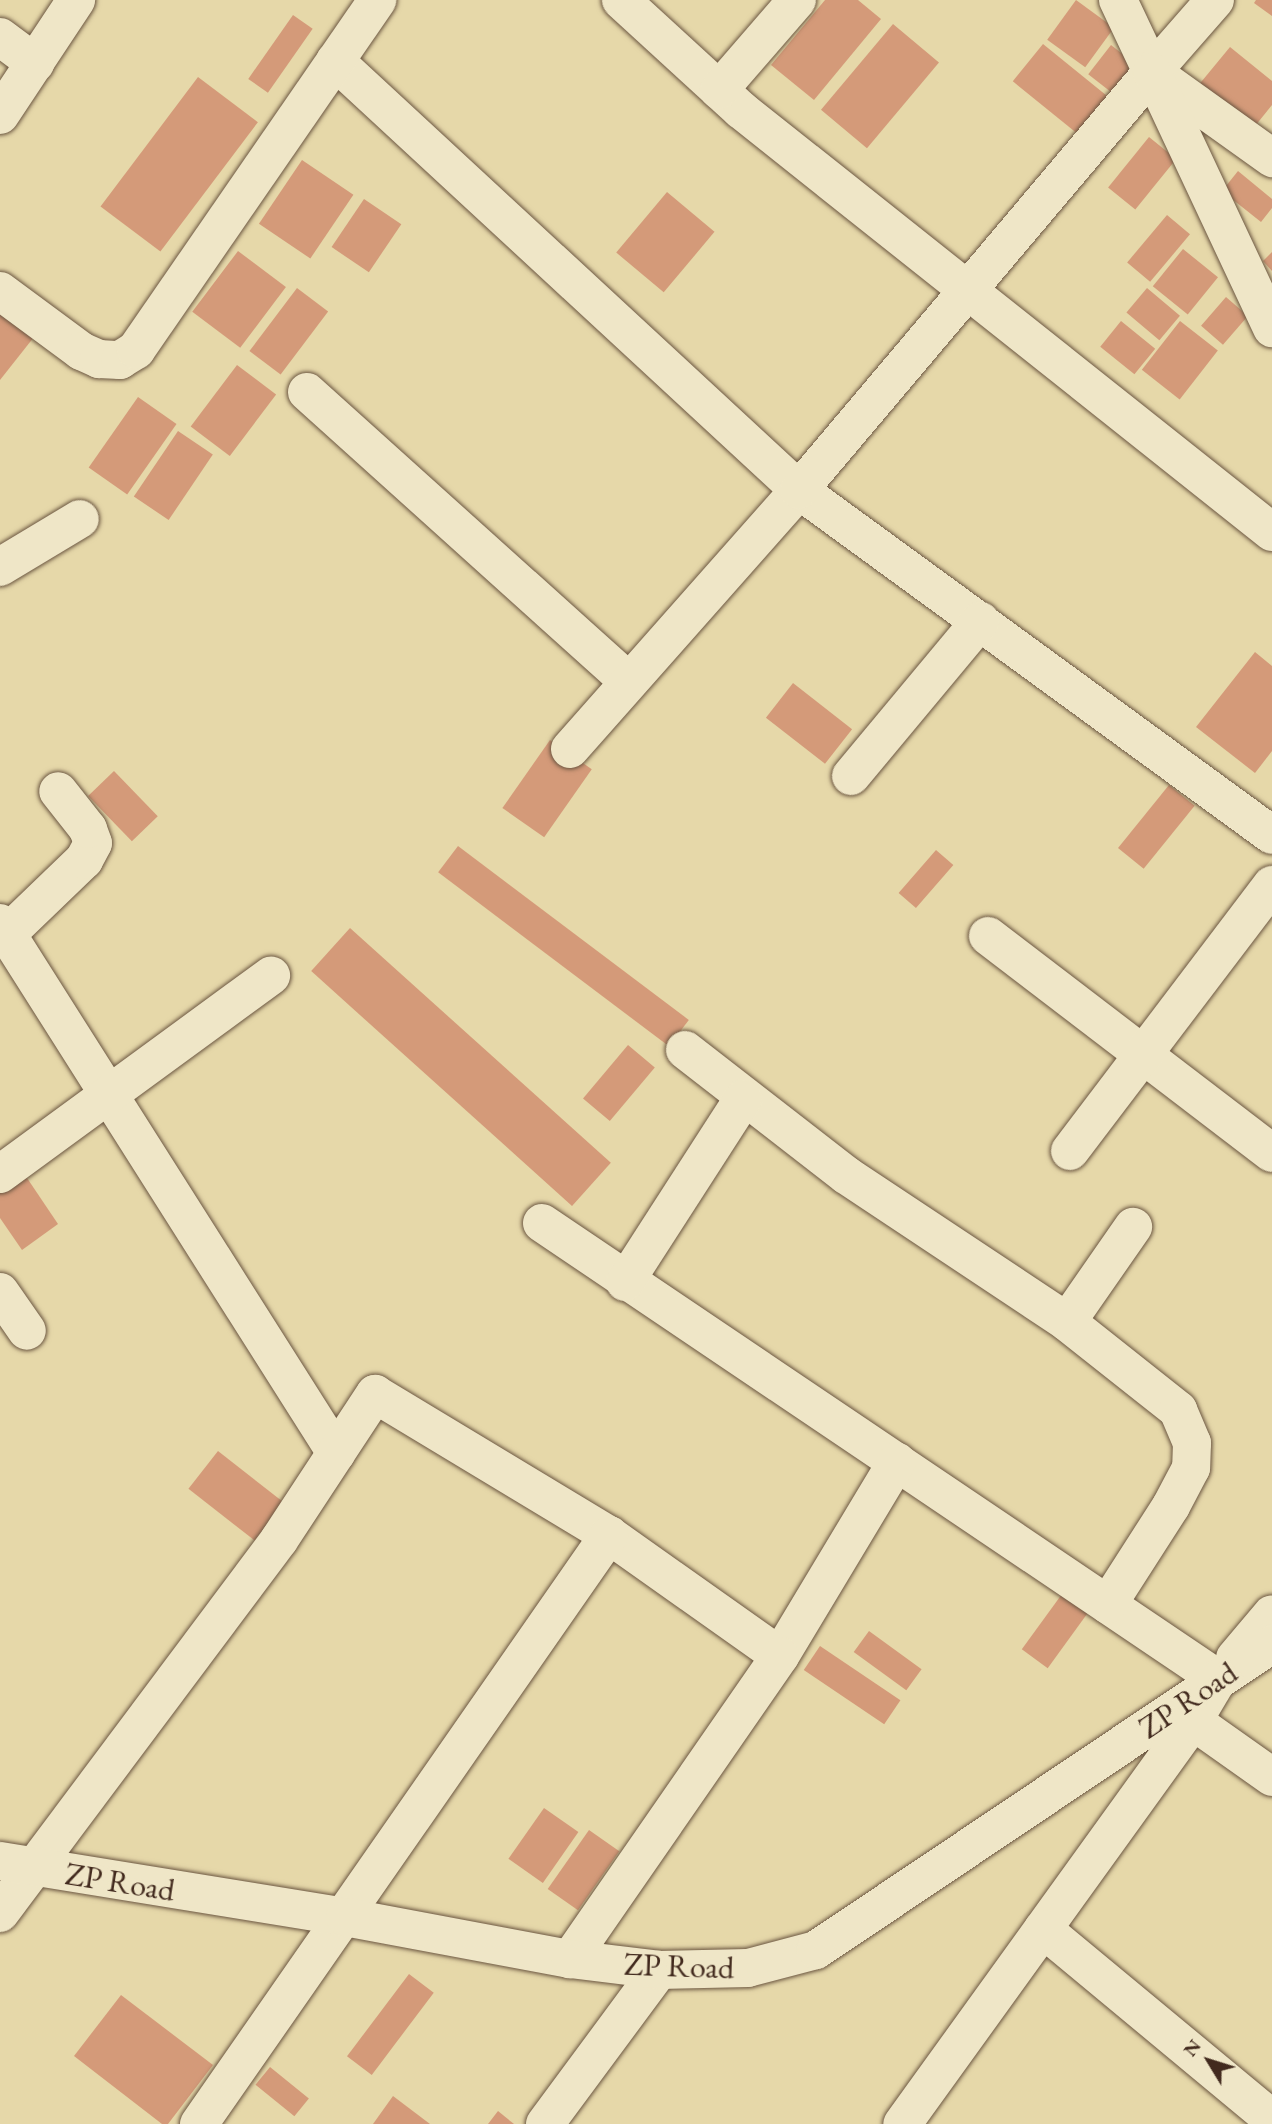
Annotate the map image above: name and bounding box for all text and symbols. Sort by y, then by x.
street label: ZP Road [1132,1653,1244,1747]
street label: ZP Road [63,1854,177,1910]
street label: ZP Road [623,1945,735,1987]
north arrow [1174,2026,1244,2096]
text: N [1177,2034,1207,2062]

